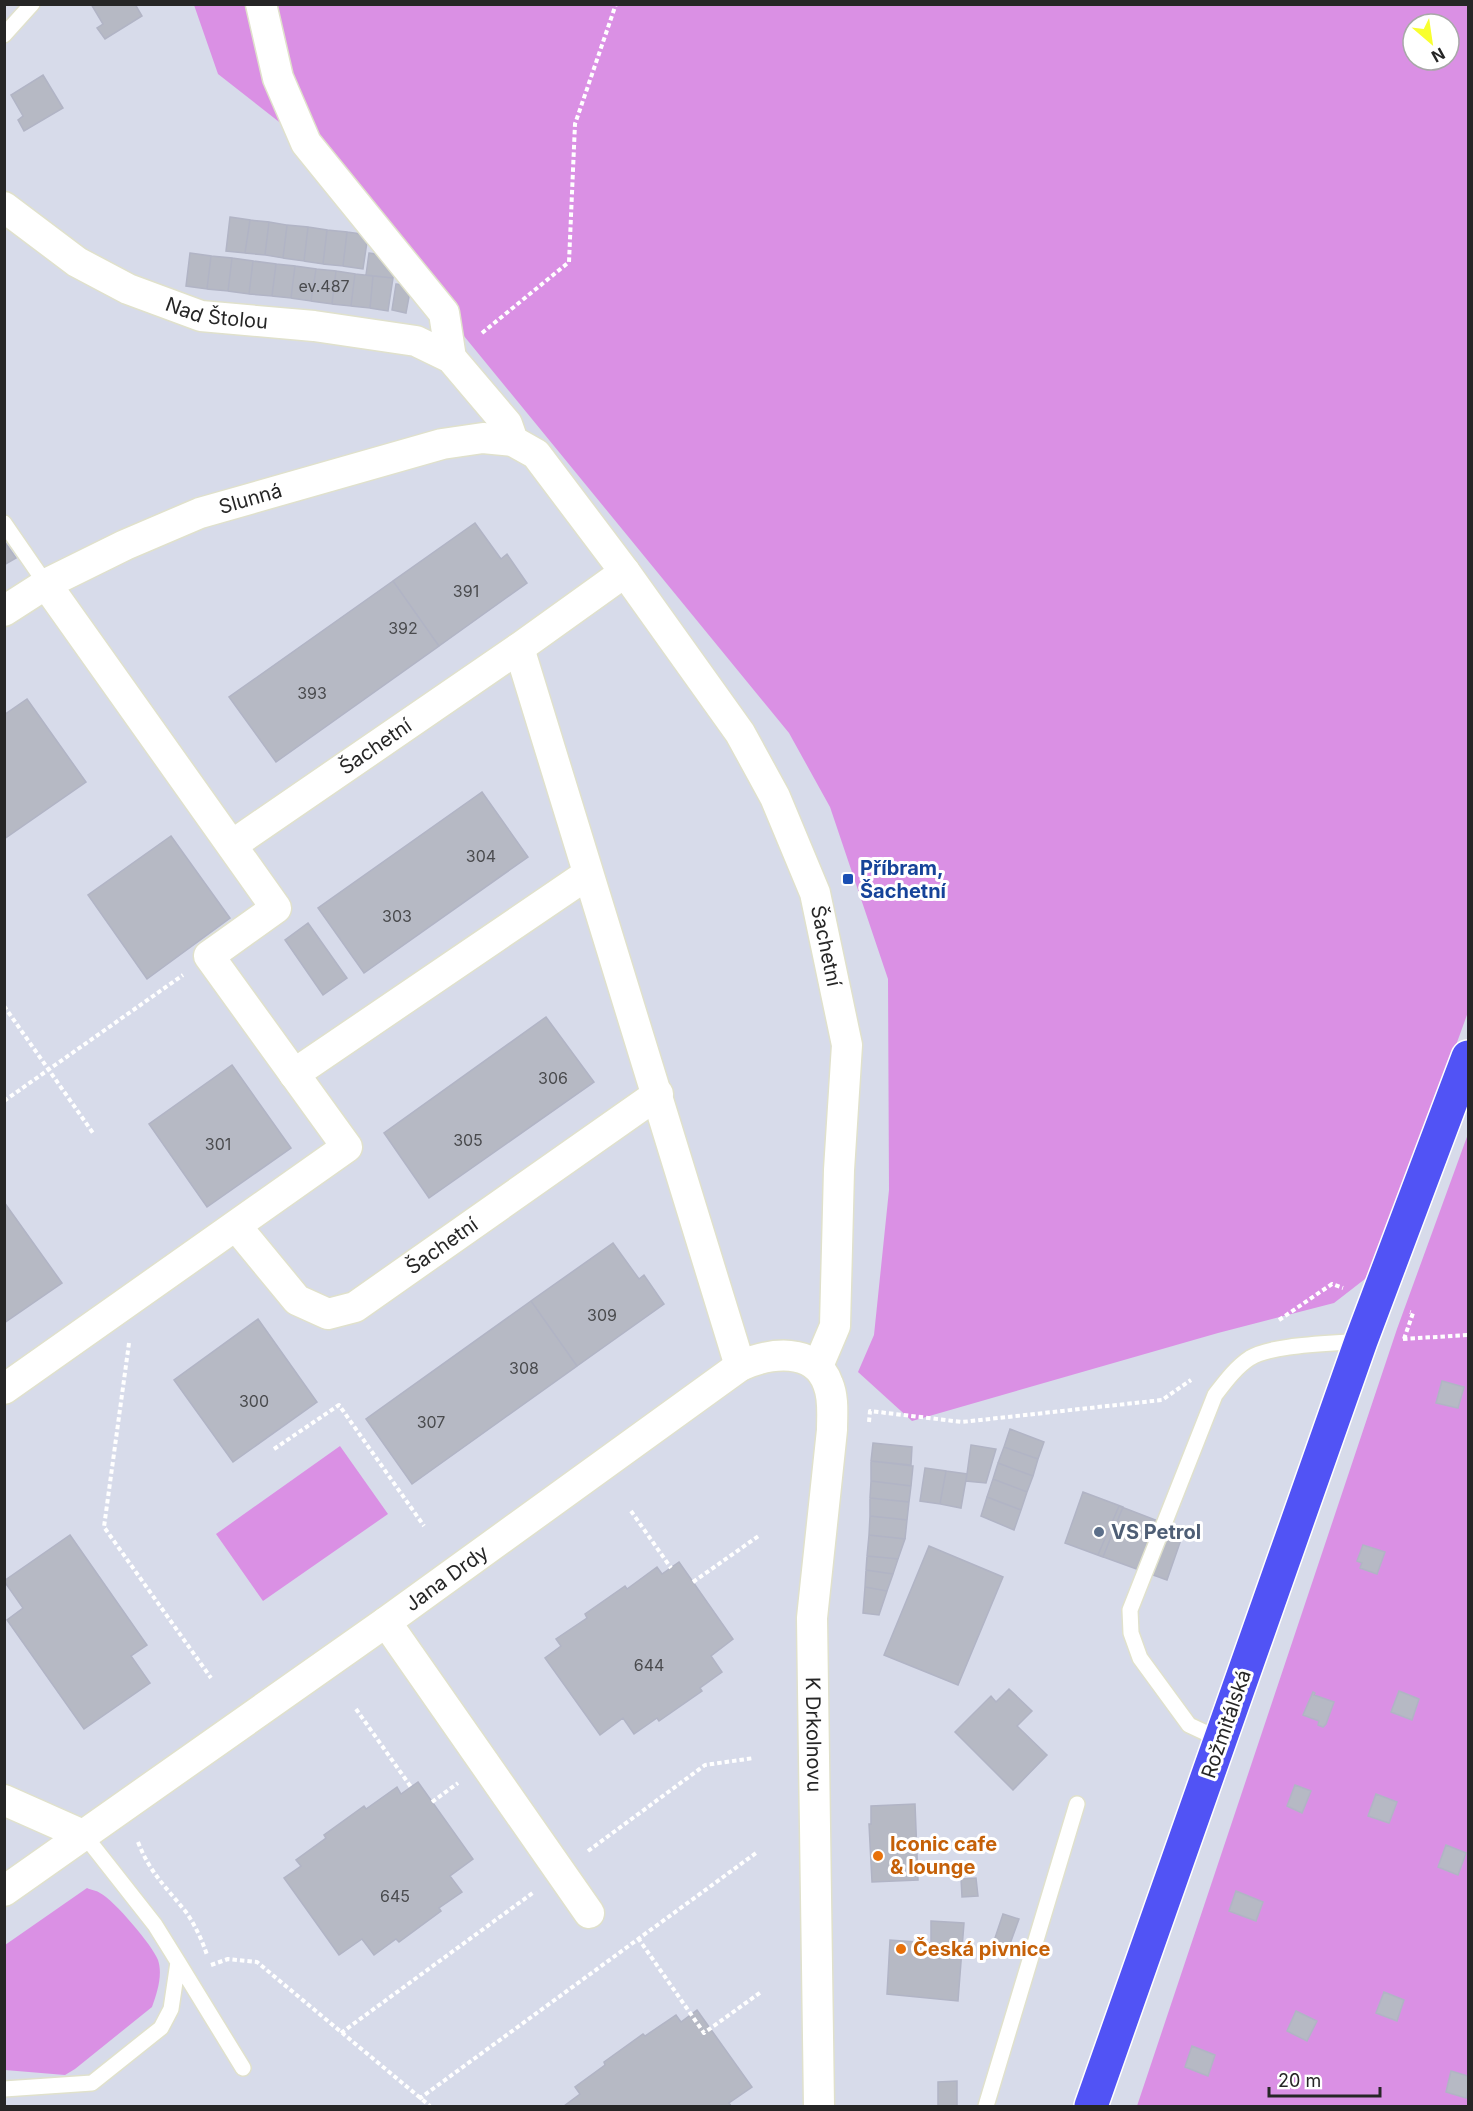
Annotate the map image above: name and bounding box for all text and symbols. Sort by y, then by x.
north arrow [1401,12,1461,72]
text: N [1428,43,1448,67]
house number: ev.487 [298,276,350,296]
street label: Nad Štolou [162,292,269,334]
street label: Slunná [216,478,285,519]
house number: 391 [453,581,479,601]
house number: 392 [388,618,418,638]
house number: 393 [297,683,327,703]
street label: Šachetní [335,713,416,780]
house number: 304 [466,846,496,866]
place label: Příbram, Šachetní [860,856,947,903]
marker: Příbram, Šachetní [841,872,855,886]
street label: Šachetní [806,903,846,989]
house number: 303 [382,906,412,926]
house number: 306 [538,1068,568,1088]
house number: 305 [453,1130,483,1150]
house number: 301 [205,1134,231,1154]
street label: Šachetní [401,1212,483,1279]
house number: 309 [587,1305,617,1325]
house number: 308 [509,1358,539,1378]
house number: 300 [239,1391,269,1411]
house number: 307 [417,1412,445,1432]
place label: VS Petrol [1111,1520,1201,1544]
marker: VS Petrol [1092,1525,1106,1539]
street label: Jana Drdy [400,1540,493,1616]
house number: 644 [634,1655,664,1675]
street label: Rožmitálská [1196,1667,1256,1781]
street label: K Drkolnovu [801,1677,826,1792]
place label: Iconic cafe & lounge [890,1832,997,1879]
marker: Iconic cafe & lounge [871,1849,885,1863]
house number: 645 [380,1886,410,1906]
place label: Česká pivnice [913,1937,1051,1961]
marker: Česká pivnice [894,1942,908,1956]
scale bar [1269,2060,1380,2098]
text: 20 m [1278,2070,1321,2091]

